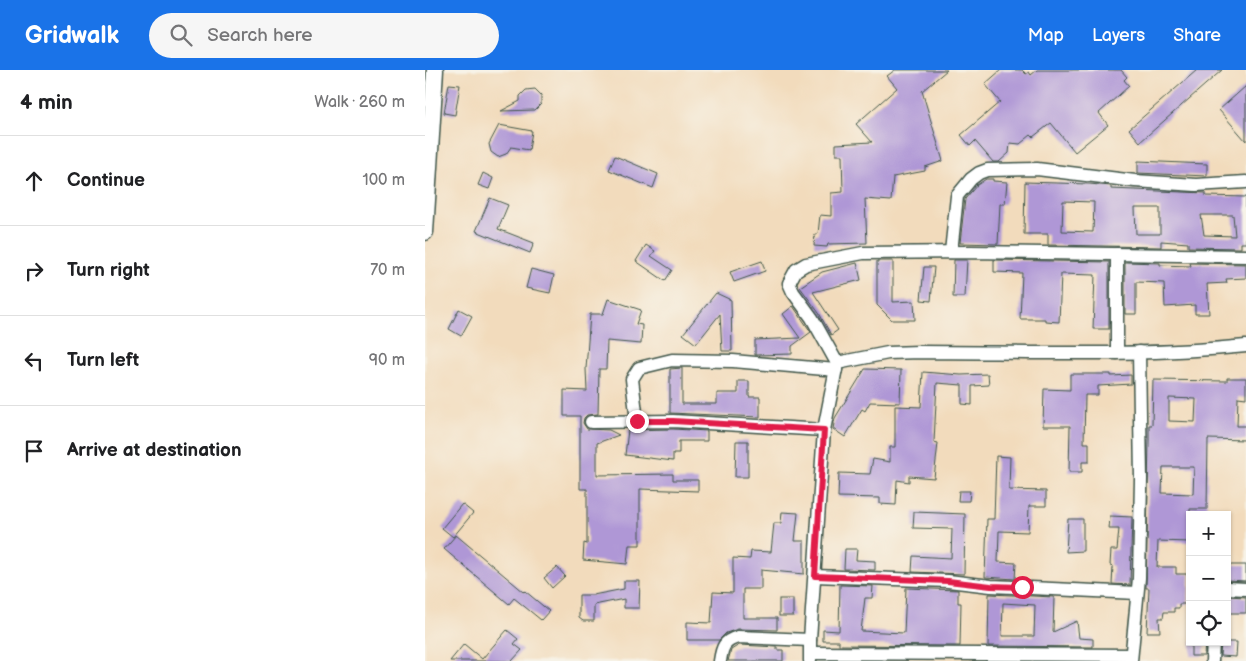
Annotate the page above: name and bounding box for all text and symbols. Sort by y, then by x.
search box [149,13,499,58]
text: Gridwalk [25,21,119,50]
icon: search [167,21,195,49]
text: Search here [207,24,312,47]
text: Map [1028,25,1064,46]
text: Layers [1092,25,1145,46]
text: Share [1173,25,1221,46]
text: 4 min [20,90,73,115]
text: Walk · 260 m [314,93,405,112]
icon: ahead [20,167,48,195]
text: Continue [67,169,145,192]
text: 100 m [362,171,405,190]
icon: right [20,257,48,285]
text: Turn right [67,259,150,282]
text: 70 m [370,261,405,280]
icon: left [20,347,48,375]
text: Turn left [67,349,139,372]
text: 90 m [369,351,405,370]
route end [626,410,649,433]
icon: arrive [20,437,48,465]
text: Arrive at destination [67,439,242,462]
map controls [1186,511,1231,646]
button: + [1186,511,1231,556]
button: − [1186,556,1231,601]
route start [1011,576,1034,599]
button: locate [1186,601,1231,646]

